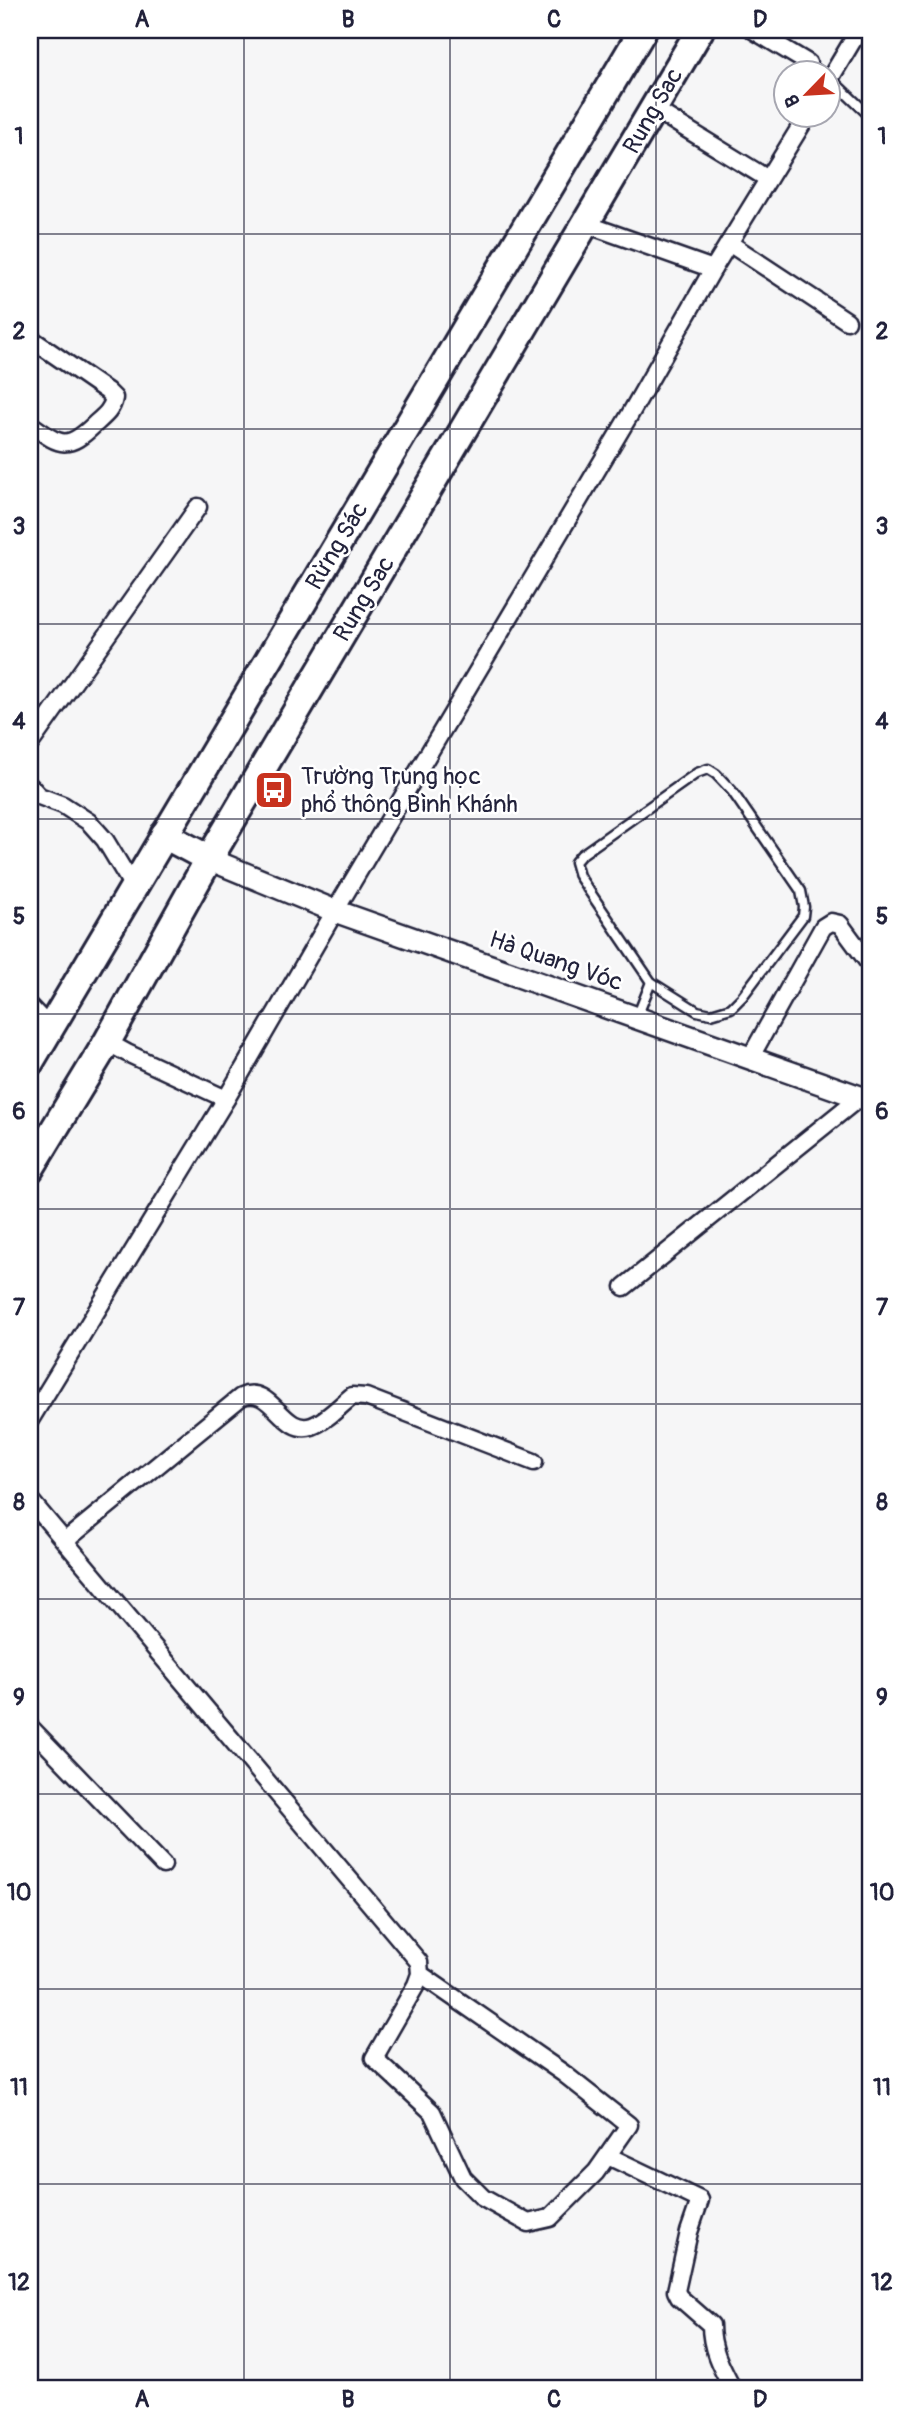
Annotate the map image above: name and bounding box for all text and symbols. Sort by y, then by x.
text: A [135,5,150,34]
text: B [341,5,355,34]
text: C [547,5,561,34]
text: D [753,5,767,34]
north arrow [772,60,842,130]
street label: Rung Sac [617,63,689,159]
text: B [779,91,806,111]
text: 1 [15,122,24,151]
text: 1 [878,122,887,151]
text: 2 [13,317,26,346]
text: 2 [876,317,889,346]
street label: Rừng Sác [300,497,374,595]
text: 3 [13,512,25,541]
text: 3 [876,512,888,541]
street label: Rung Sac [327,551,401,647]
text: 4 [12,707,26,736]
text: 4 [875,707,889,736]
place label: Trường Trung học phổ thông Bình Khánh [301,762,518,819]
bus stop icon: Trường Trung học phổ thông Bình Khánh [253,769,295,811]
text: 5 [13,902,25,931]
text: 5 [876,902,888,931]
street label: Hà Quang Vóc [486,925,626,997]
text: 6 [12,1097,26,1126]
text: 6 [875,1097,889,1126]
text: 7 [13,1293,26,1322]
text: 7 [876,1293,889,1322]
text: 8 [13,1488,25,1517]
text: 8 [876,1488,888,1517]
text: 9 [13,1683,25,1712]
text: 9 [876,1683,888,1712]
text: 10 [7,1878,31,1907]
text: 10 [870,1878,894,1907]
text: 11 [10,2073,28,2102]
text: 11 [873,2073,891,2102]
text: 12 [8,2268,30,2297]
text: 12 [871,2268,893,2297]
text: A [135,2385,150,2414]
text: B [341,2385,355,2414]
text: C [547,2385,561,2414]
text: D [753,2385,767,2414]

